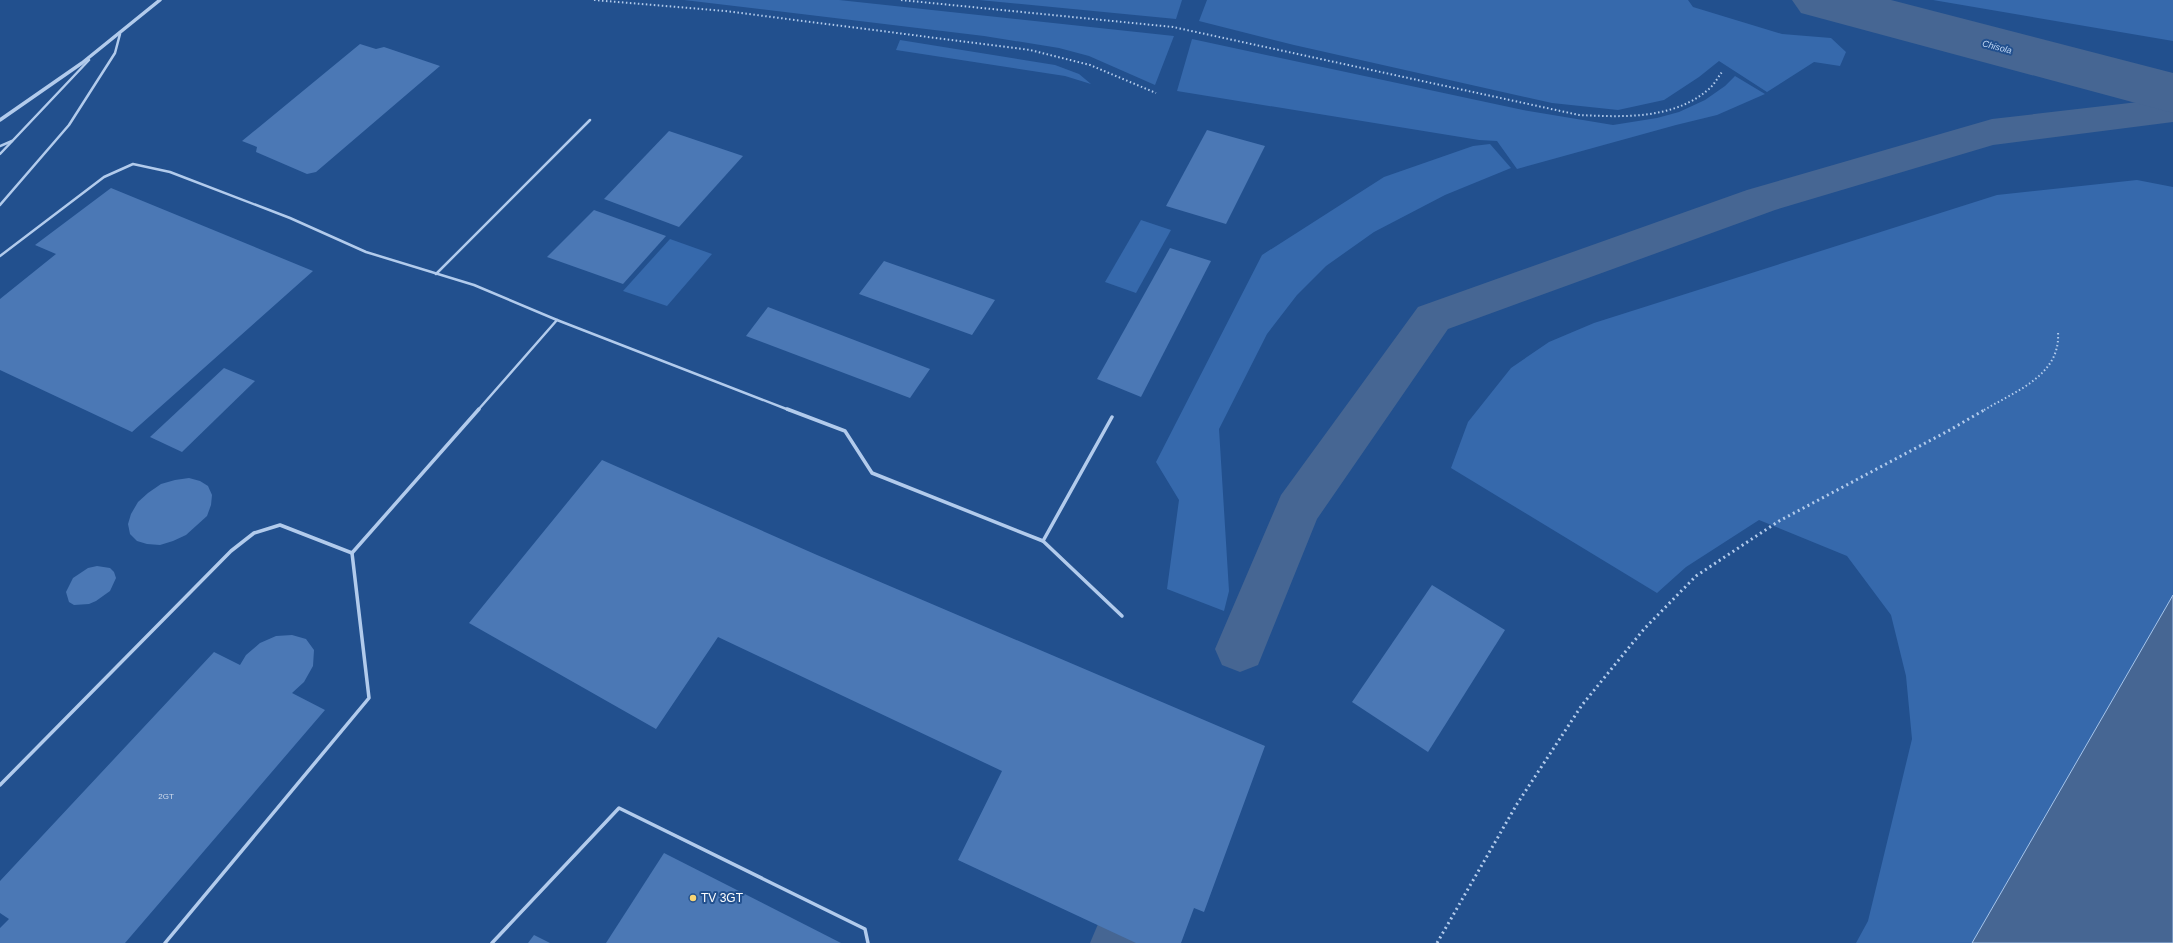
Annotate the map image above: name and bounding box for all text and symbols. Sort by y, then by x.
water label: Chisola [1981,38,2013,56]
house number: 2GT [158,792,174,801]
place label: TV 3GT [701,891,744,905]
marker: TV 3GT [688,893,698,903]

